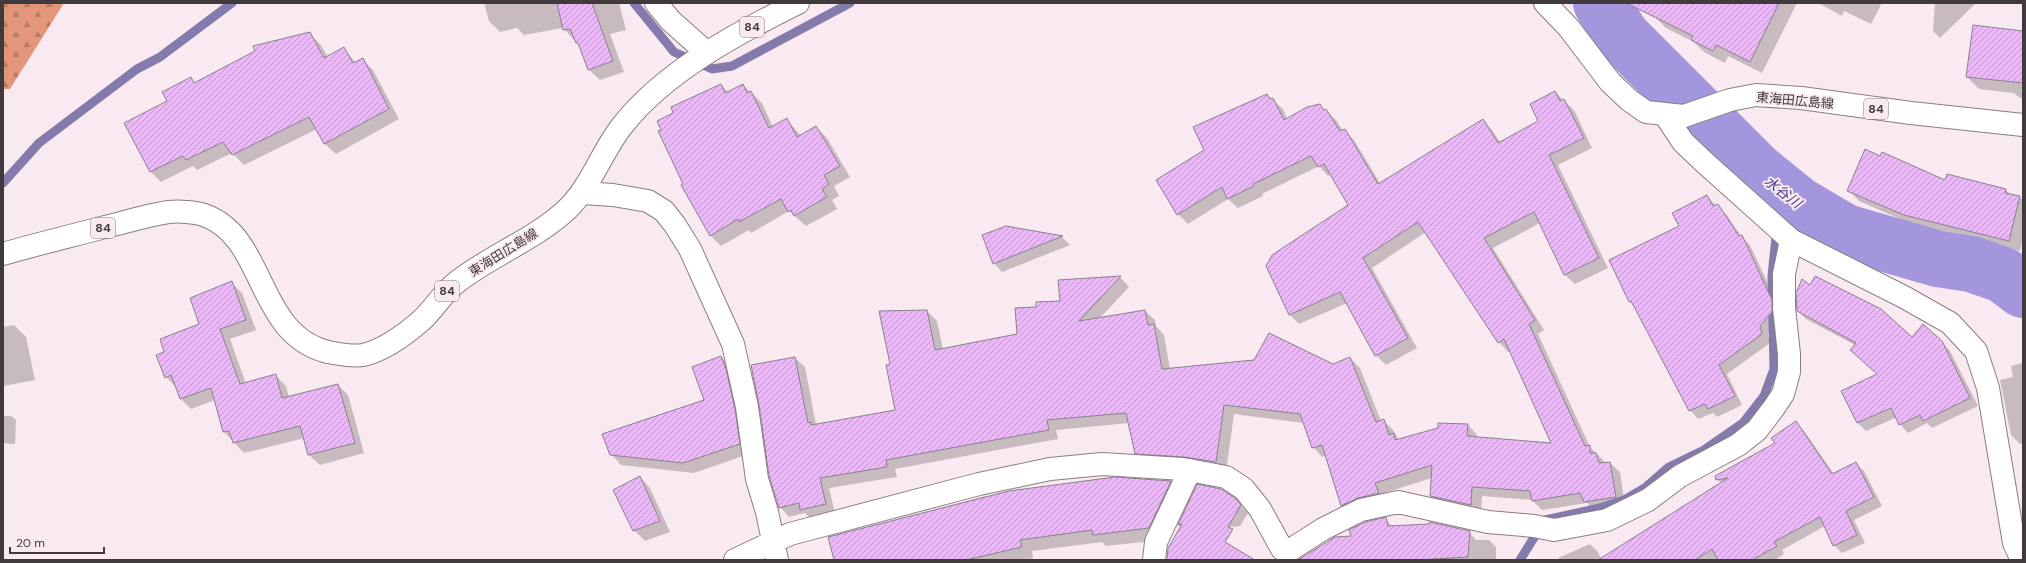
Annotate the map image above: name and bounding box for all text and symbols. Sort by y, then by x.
road number: 84 [740,17,764,37]
street label: 東海田広島線 [1755,89,1835,112]
road number: 84 [1864,99,1888,119]
water label: 水谷川 [1761,172,1807,213]
road number: 84 [91,218,115,238]
street label: 東海田広島線 [466,225,541,280]
road number: 84 [435,281,459,301]
scale bar [10,529,104,555]
text: 20 m [16,535,45,551]

